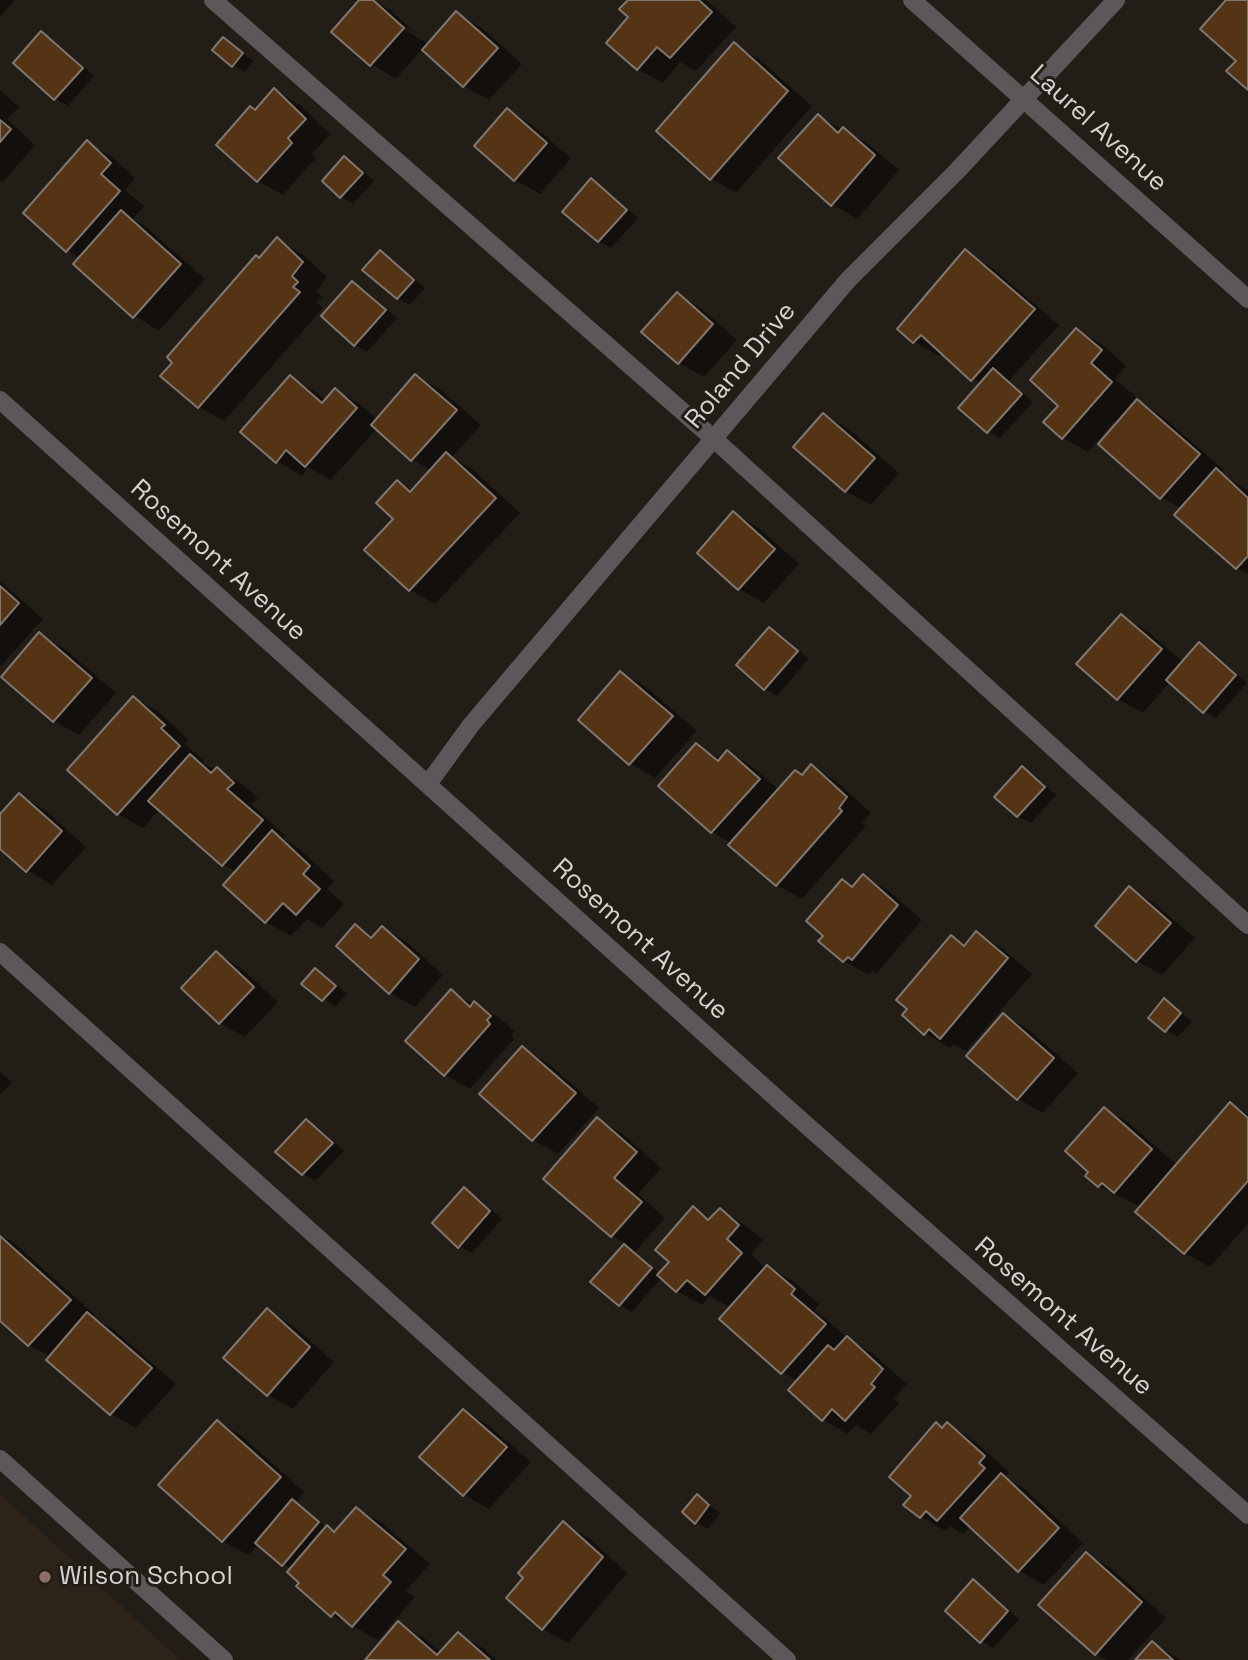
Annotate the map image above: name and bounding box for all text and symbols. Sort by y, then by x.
street label: Laurel Avenue [1023,59,1173,199]
street label: Roland Drive [679,296,803,436]
street label: Rosemont Avenue [124,474,312,648]
street label: Rosemont Avenue [546,853,734,1027]
street label: Rosemont Avenue [967,1231,1159,1403]
place label: Wilson School [59,1561,233,1593]
marker: Wilson School [37,1569,53,1585]

